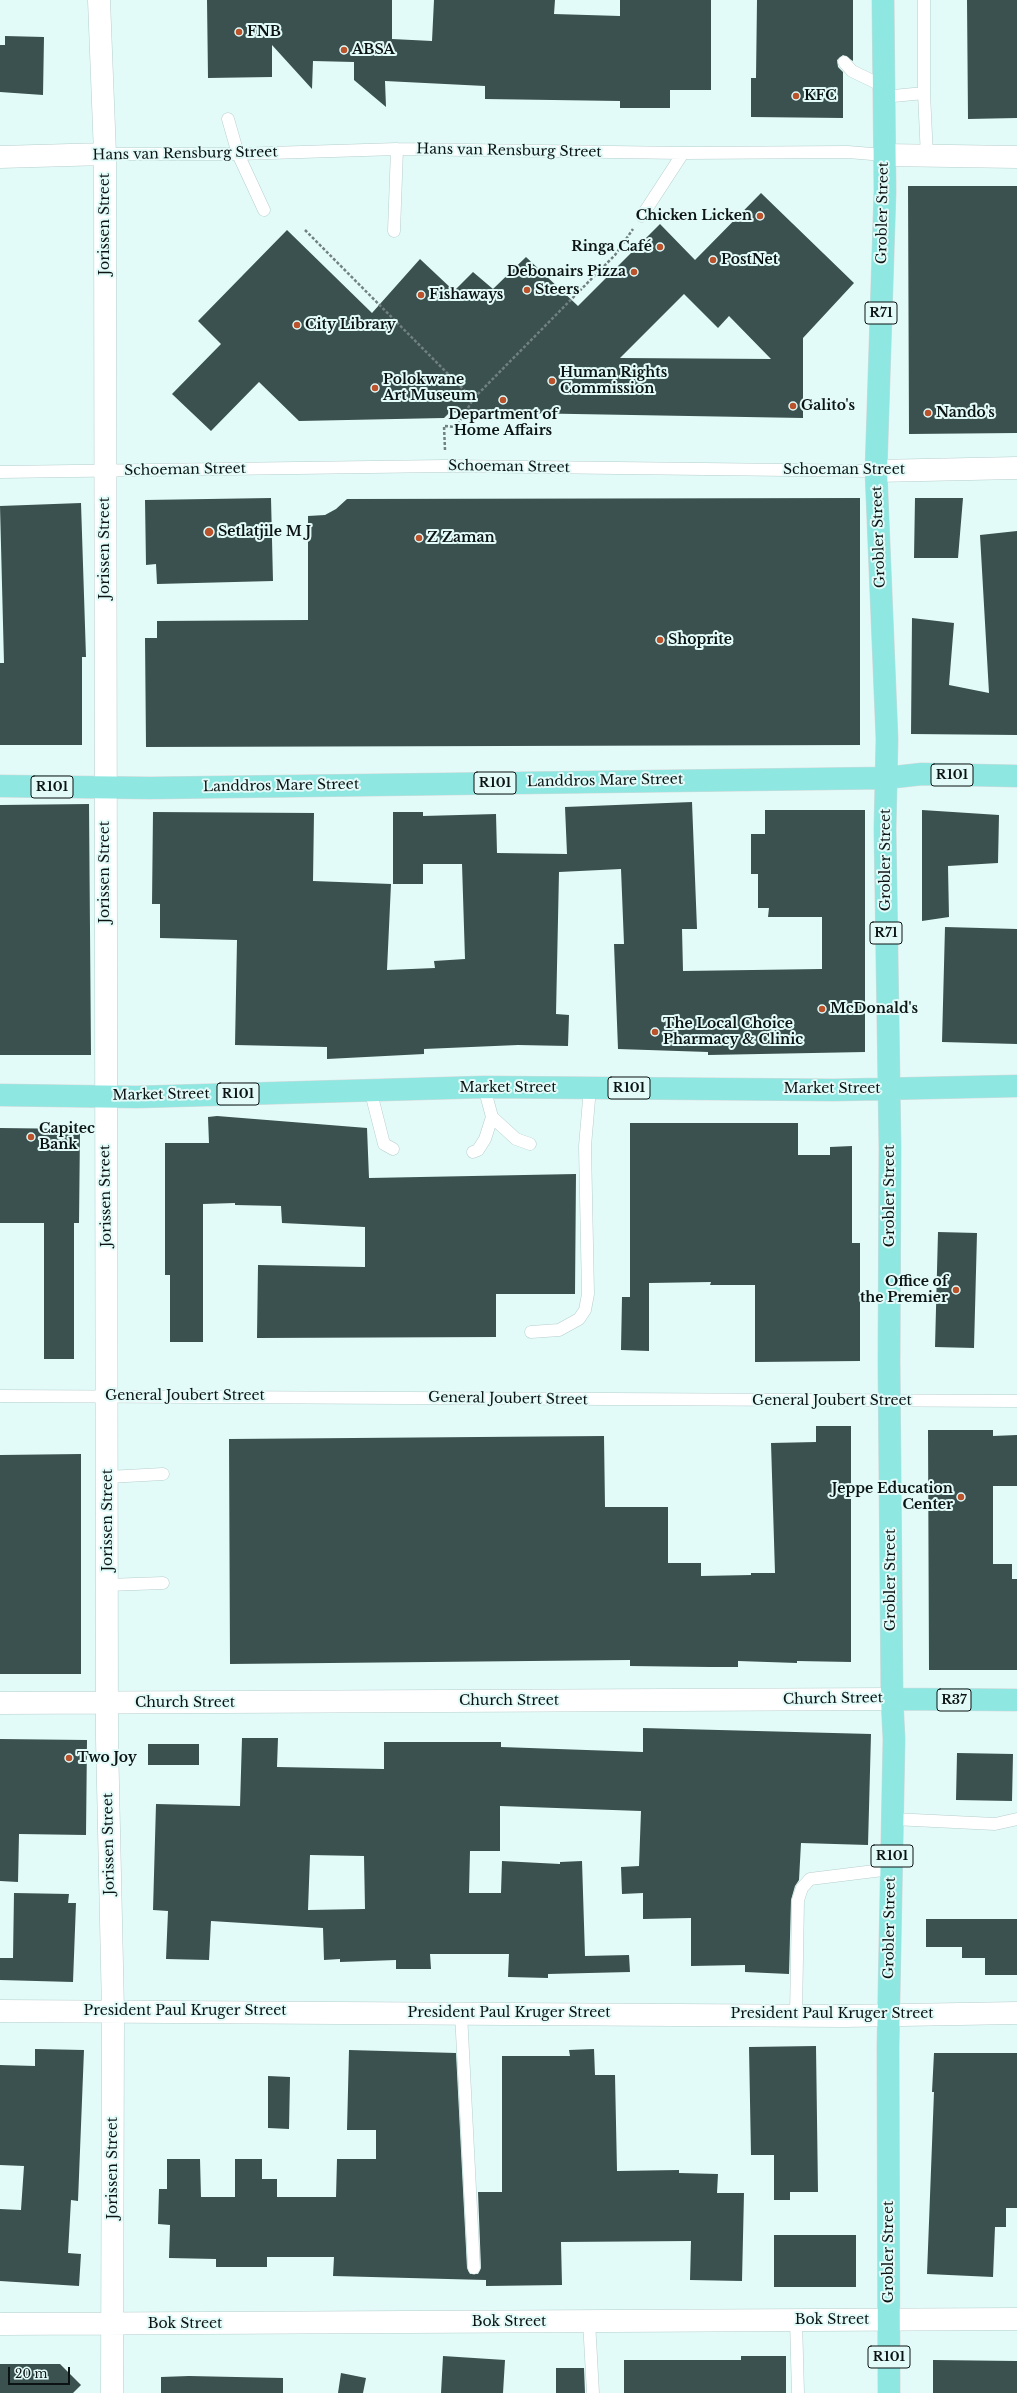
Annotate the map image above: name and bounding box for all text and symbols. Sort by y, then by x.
place label: FNB [247,24,281,40]
marker: FNB [234,27,244,37]
place label: ABSA [352,42,395,58]
marker: ABSA [339,45,349,55]
place label: KFC [804,88,837,104]
marker: KFC [791,91,801,101]
street label: Hans van Rensburg Street [416,141,602,161]
street label: Hans van Rensburg Street [92,144,278,164]
street label: Grobler Street [874,162,892,264]
street label: Jorissen Street [97,173,113,275]
place label: Chicken Licken [636,208,752,224]
marker: Chicken Licken [755,211,765,221]
place label: Ringa Café [571,239,652,255]
marker: Ringa Café [655,242,665,252]
place label: PostNet [721,252,778,268]
marker: PostNet [708,255,718,265]
place label: Debonairs Pizza [507,264,626,280]
marker: Debonairs Pizza [629,267,639,277]
place label: Steers [535,282,579,298]
marker: Steers [522,285,532,295]
place label: Fishaways [429,287,503,303]
marker: Fishaways [416,290,426,300]
road number: R71 [865,302,897,324]
place label: City Library [305,317,396,333]
marker: City Library [292,320,302,330]
place label: Human Rights Commission [560,365,667,398]
place label: Polokwane Art Museum [383,372,476,404]
marker: Human Rights Commission [547,376,557,386]
marker: Polokwane Art Museum [370,383,380,393]
marker: Department of Home Affairs [498,395,508,405]
place label: Galito's [801,398,855,414]
marker: Galito's [788,401,798,411]
place label: Nando's [936,405,995,421]
place label: Department of Home Affairs [448,407,558,440]
marker: Nando's [923,408,933,418]
street label: Schoeman Street [448,458,570,476]
street label: Schoeman Street [124,461,246,479]
street label: Schoeman Street [783,462,905,478]
street label: Grobler Street [869,486,889,588]
street label: Jorissen Street [97,497,113,599]
place label: Setlatjile M J [218,524,311,540]
marker: Setlatjile M J [203,526,215,538]
place label: Z Zaman [427,530,495,546]
marker: Z Zaman [414,533,424,543]
place label: Shoprite [668,632,732,648]
marker: Shoprite [655,635,665,645]
road number: R101 [931,764,973,786]
street label: Landdros Mare Street [527,771,683,791]
road number: R101 [474,772,516,794]
road number: R101 [31,776,73,798]
street label: Landdros Mare Street [203,776,359,796]
street label: Grobler Street [878,809,894,911]
street label: Jorissen Street [97,821,113,923]
road number: R71 [870,922,902,944]
place label: McDonald's [830,1001,918,1017]
marker: McDonald's [817,1004,827,1014]
place label: The Local Choice Pharmacy & Clinic [663,1016,803,1048]
marker: The Local Choice Pharmacy & Clinic [650,1027,660,1037]
road number: R101 [608,1077,650,1099]
street label: Market Street [459,1080,557,1096]
street label: Market Street [783,1081,881,1097]
road number: R101 [217,1083,259,1105]
street label: Market Street [112,1086,210,1104]
place label: Capitec Bank [39,1121,95,1154]
marker: Capitec Bank [26,1132,36,1142]
street label: Jorissen Street [97,1145,115,1247]
street label: Grobler Street [882,1145,898,1247]
place label: Office of the Premier [860,1274,948,1306]
marker: Office of the Premier [951,1285,961,1295]
street label: General Joubert Street [105,1388,265,1404]
street label: General Joubert Street [428,1389,588,1409]
street label: General Joubert Street [752,1393,912,1409]
street label: Jorissen Street [100,1469,116,1571]
place label: Jeppe Education Center [832,1481,953,1514]
marker: Jeppe Education Center [956,1492,966,1502]
street label: Grobler Street [883,1529,899,1631]
road number: R37 [937,1689,971,1711]
street label: Church Street [783,1690,883,1708]
street label: Church Street [459,1693,559,1709]
street label: Church Street [135,1695,235,1711]
place label: Two Joy [77,1750,137,1766]
marker: Two Joy [64,1753,74,1763]
street label: Jorissen Street [100,1793,118,1895]
road number: R101 [871,1845,913,1867]
street label: Grobler Street [881,1877,899,1979]
street label: President Paul Kruger Street [84,2003,286,2019]
street label: President Paul Kruger Street [408,2005,610,2021]
street label: President Paul Kruger Street [731,2006,933,2022]
street label: Jorissen Street [105,2117,121,2219]
street label: Grobler Street [881,2201,897,2303]
street label: Bok Street [795,2312,869,2328]
street label: Bok Street [472,2314,546,2330]
street label: Bok Street [148,2316,222,2332]
road number: R101 [868,2346,910,2368]
scale bar [10,2359,72,2385]
text: 20 m [15,2366,47,2381]

